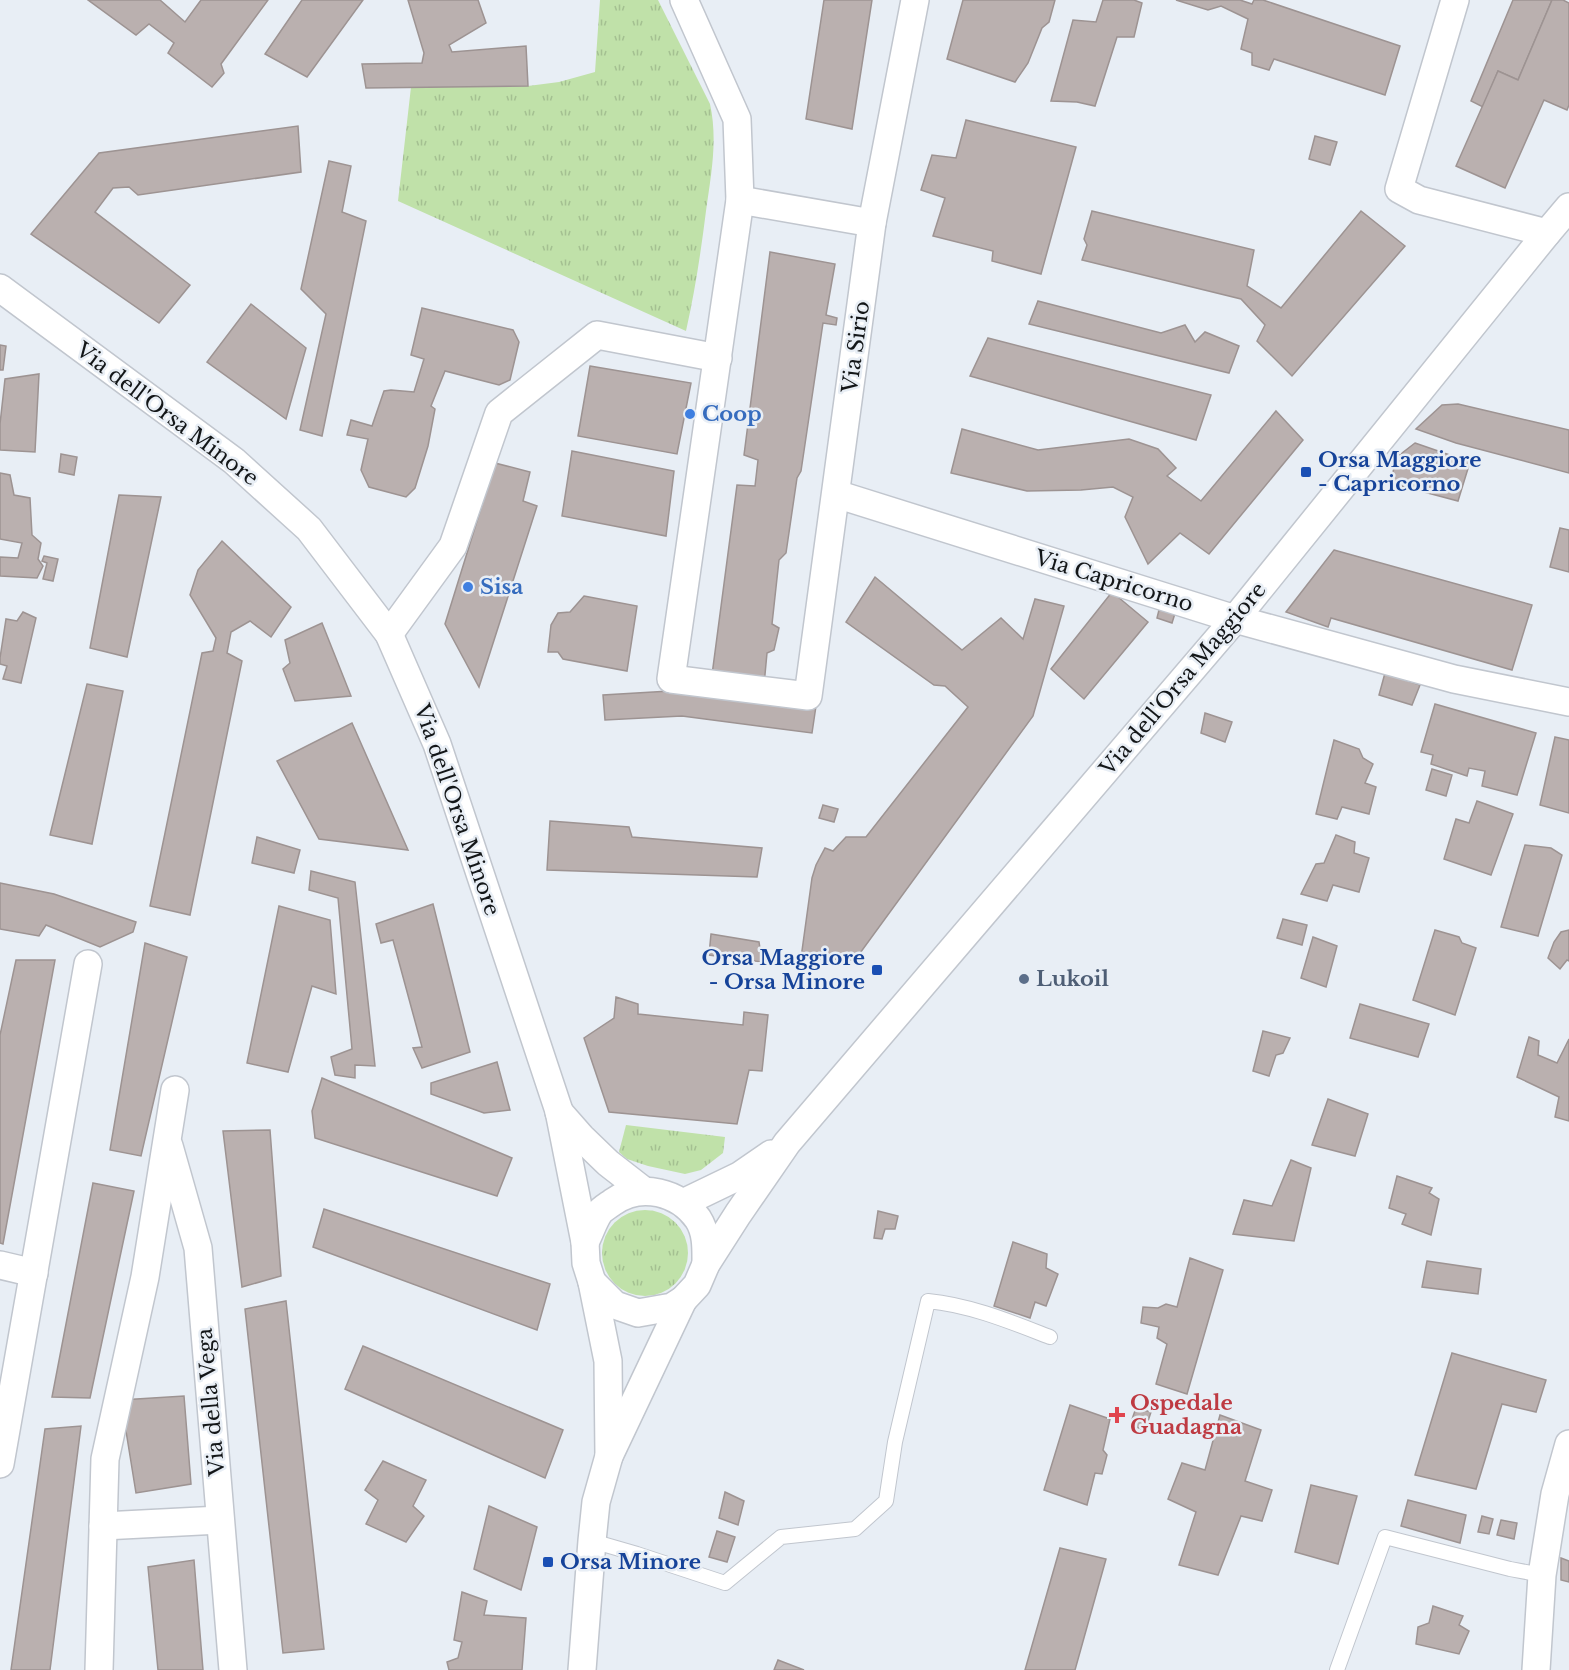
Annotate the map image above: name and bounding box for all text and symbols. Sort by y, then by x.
street label: Via Sirio [837,299,875,396]
street label: Via dell'Orsa Minore [70,336,263,491]
place label: Coop [702,401,762,427]
marker: Coop [683,407,697,421]
place label: Orsa Maggiore - Capricorno [1318,447,1481,497]
marker: Orsa Maggiore - Capricorno [1299,465,1313,479]
street label: Via Capricorno [1031,544,1196,617]
place label: Sisa [480,574,523,600]
street label: Via dell'Orsa Maggiore [1094,577,1271,782]
marker: Sisa [461,580,475,594]
street label: Via dell'Orsa Minore [408,700,505,919]
place label: Orsa Maggiore - Orsa Minore [702,945,865,995]
marker: Orsa Maggiore - Orsa Minore [870,963,884,977]
place label: Lukoil [1036,966,1109,992]
marker: Lukoil [1017,972,1031,986]
street label: Via della Vega [192,1327,230,1478]
place label: Ospedale Guadagna [1130,1390,1242,1440]
marker: Ospedale Guadagna [1108,1406,1126,1424]
place label: Orsa Minore [560,1549,701,1575]
marker: Orsa Minore [541,1555,555,1569]

